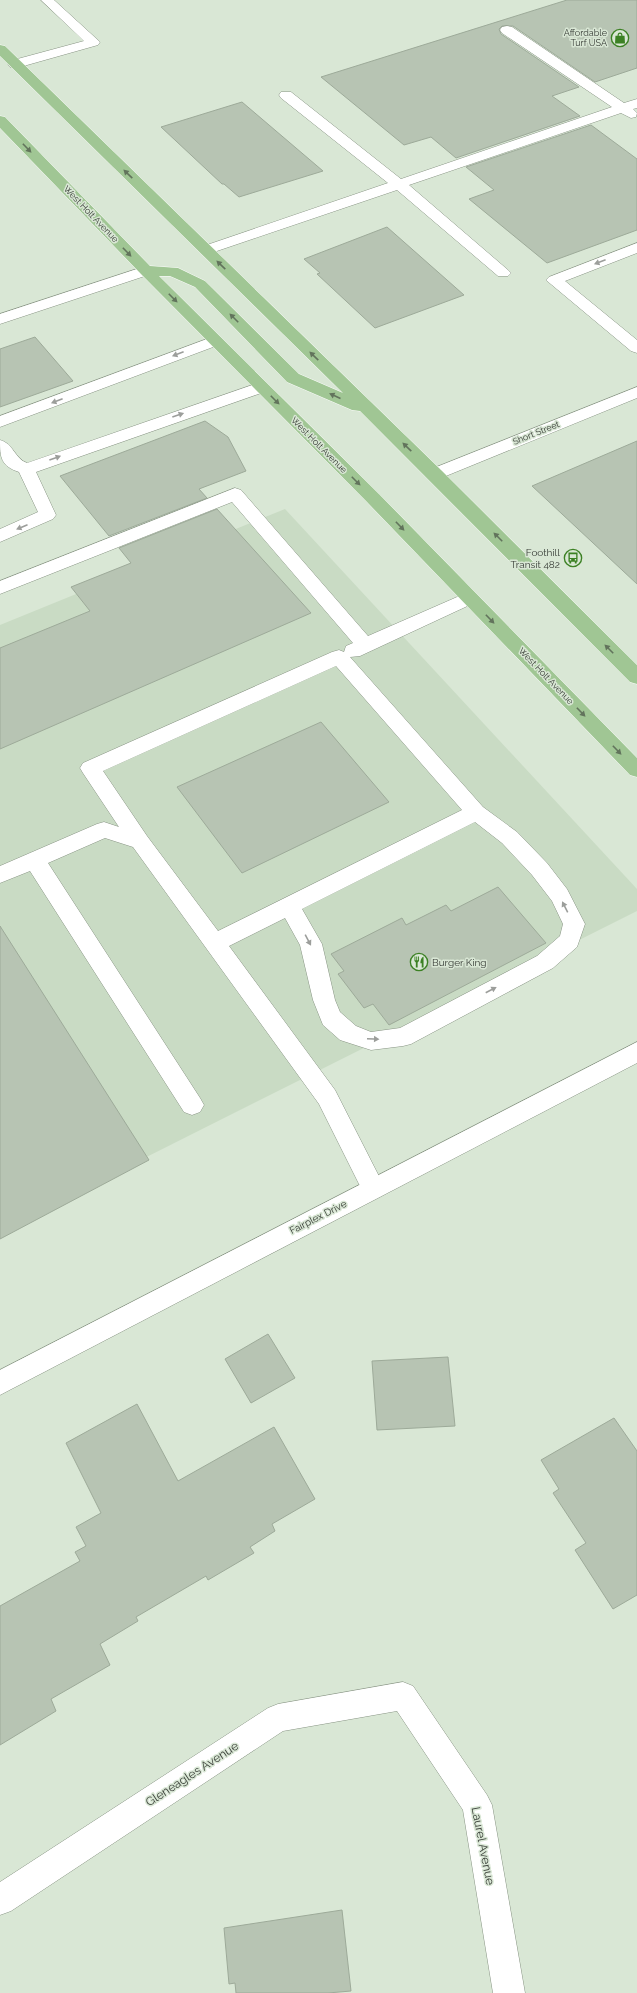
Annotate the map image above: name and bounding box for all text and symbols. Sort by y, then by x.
place label: Affordable Turf USA [564,28,608,48]
shop icon: Affordable Turf USA [610,28,630,48]
one-way arrow [22,143,32,153]
one-way arrow [123,169,133,179]
street label: West Holt Avenue [61,184,121,245]
one-way arrow [122,247,132,257]
one-way arrow [594,259,606,265]
one-way arrow [216,260,226,270]
one-way arrow [168,293,178,303]
one-way arrow [229,313,238,323]
one-way arrow [309,351,319,361]
one-way arrow [172,352,184,358]
one-way arrow [329,393,340,399]
one-way arrow [270,395,280,405]
one-way arrow [50,398,62,404]
one-way arrow [172,412,184,418]
street label: West Holt Avenue [289,415,349,475]
street label: Short Street [511,419,561,447]
one-way arrow [402,442,412,452]
one-way arrow [50,455,62,461]
one-way arrow [351,476,361,486]
one-way arrow [395,521,405,531]
one-way arrow [16,524,27,530]
one-way arrow [493,533,503,542]
place label: Foothill Transit 482 [511,547,560,570]
bus stop icon: Foothill Transit 482 [563,548,583,568]
one-way arrow [485,614,495,624]
one-way arrow [604,644,614,654]
street label: West Holt Avenue [516,646,576,707]
one-way arrow [576,707,586,717]
one-way arrow [612,745,622,755]
one-way arrow [562,901,568,913]
one-way arrow [305,934,312,946]
restaurant icon: Burger King [409,952,429,972]
place label: Burger King [432,957,486,968]
one-way arrow [485,987,497,993]
one-way arrow [367,1036,379,1043]
street label: Fairplex Drive [288,1198,348,1236]
street label: Gleneagles Avenue [143,1739,241,1809]
street label: Laurel Avenue [469,1806,497,1886]

